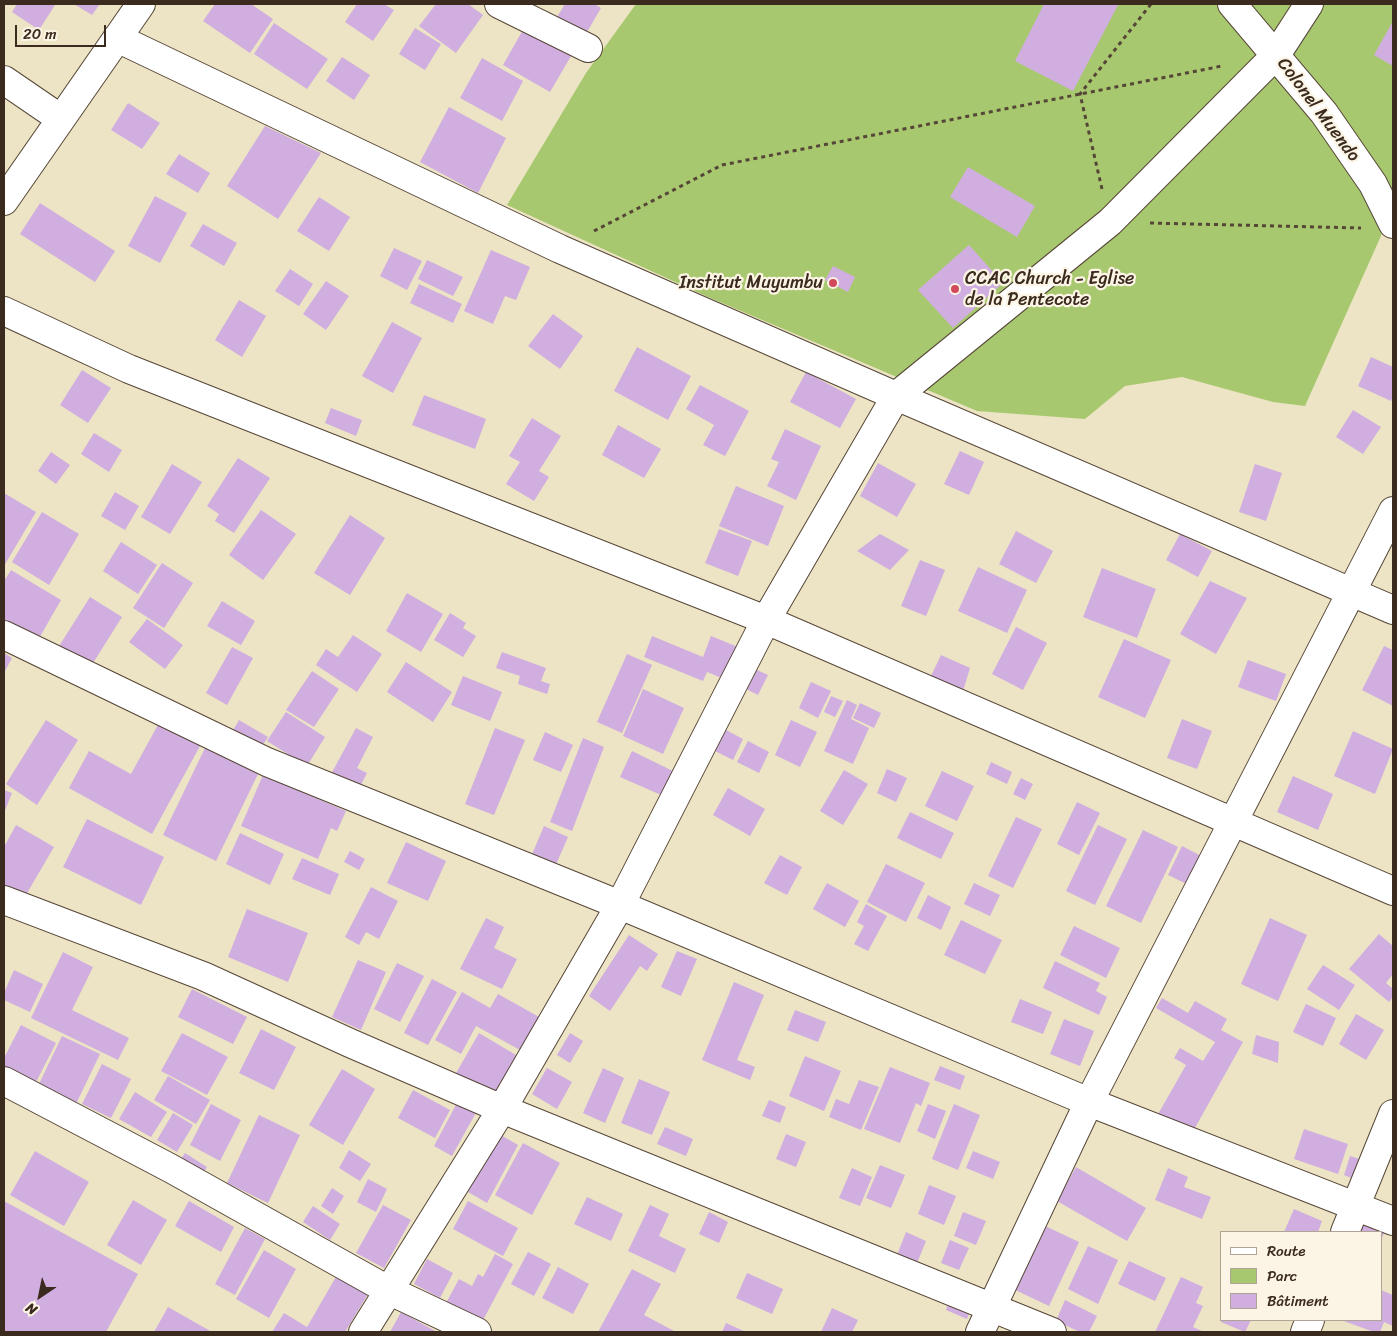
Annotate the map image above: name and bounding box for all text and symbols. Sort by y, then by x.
scale bar [18,15,109,47]
text: 20 m [23,21,57,47]
street label: Colonel Muendo [1272,54,1364,166]
place label: CCAC Church - Eglise de la Pentecote [965,268,1134,310]
place label: Institut Muyumbu [679,272,823,294]
marker: Institut Muyumbu [827,277,839,289]
marker: CCAC Church - Eglise de la Pentecote [949,283,961,295]
legend [1220,1231,1382,1321]
text: Route [1267,1238,1306,1264]
text: Parc [1267,1263,1297,1289]
north arrow [15,1271,65,1321]
text: Bâtiment [1267,1288,1329,1314]
text: N [20,1296,42,1322]

